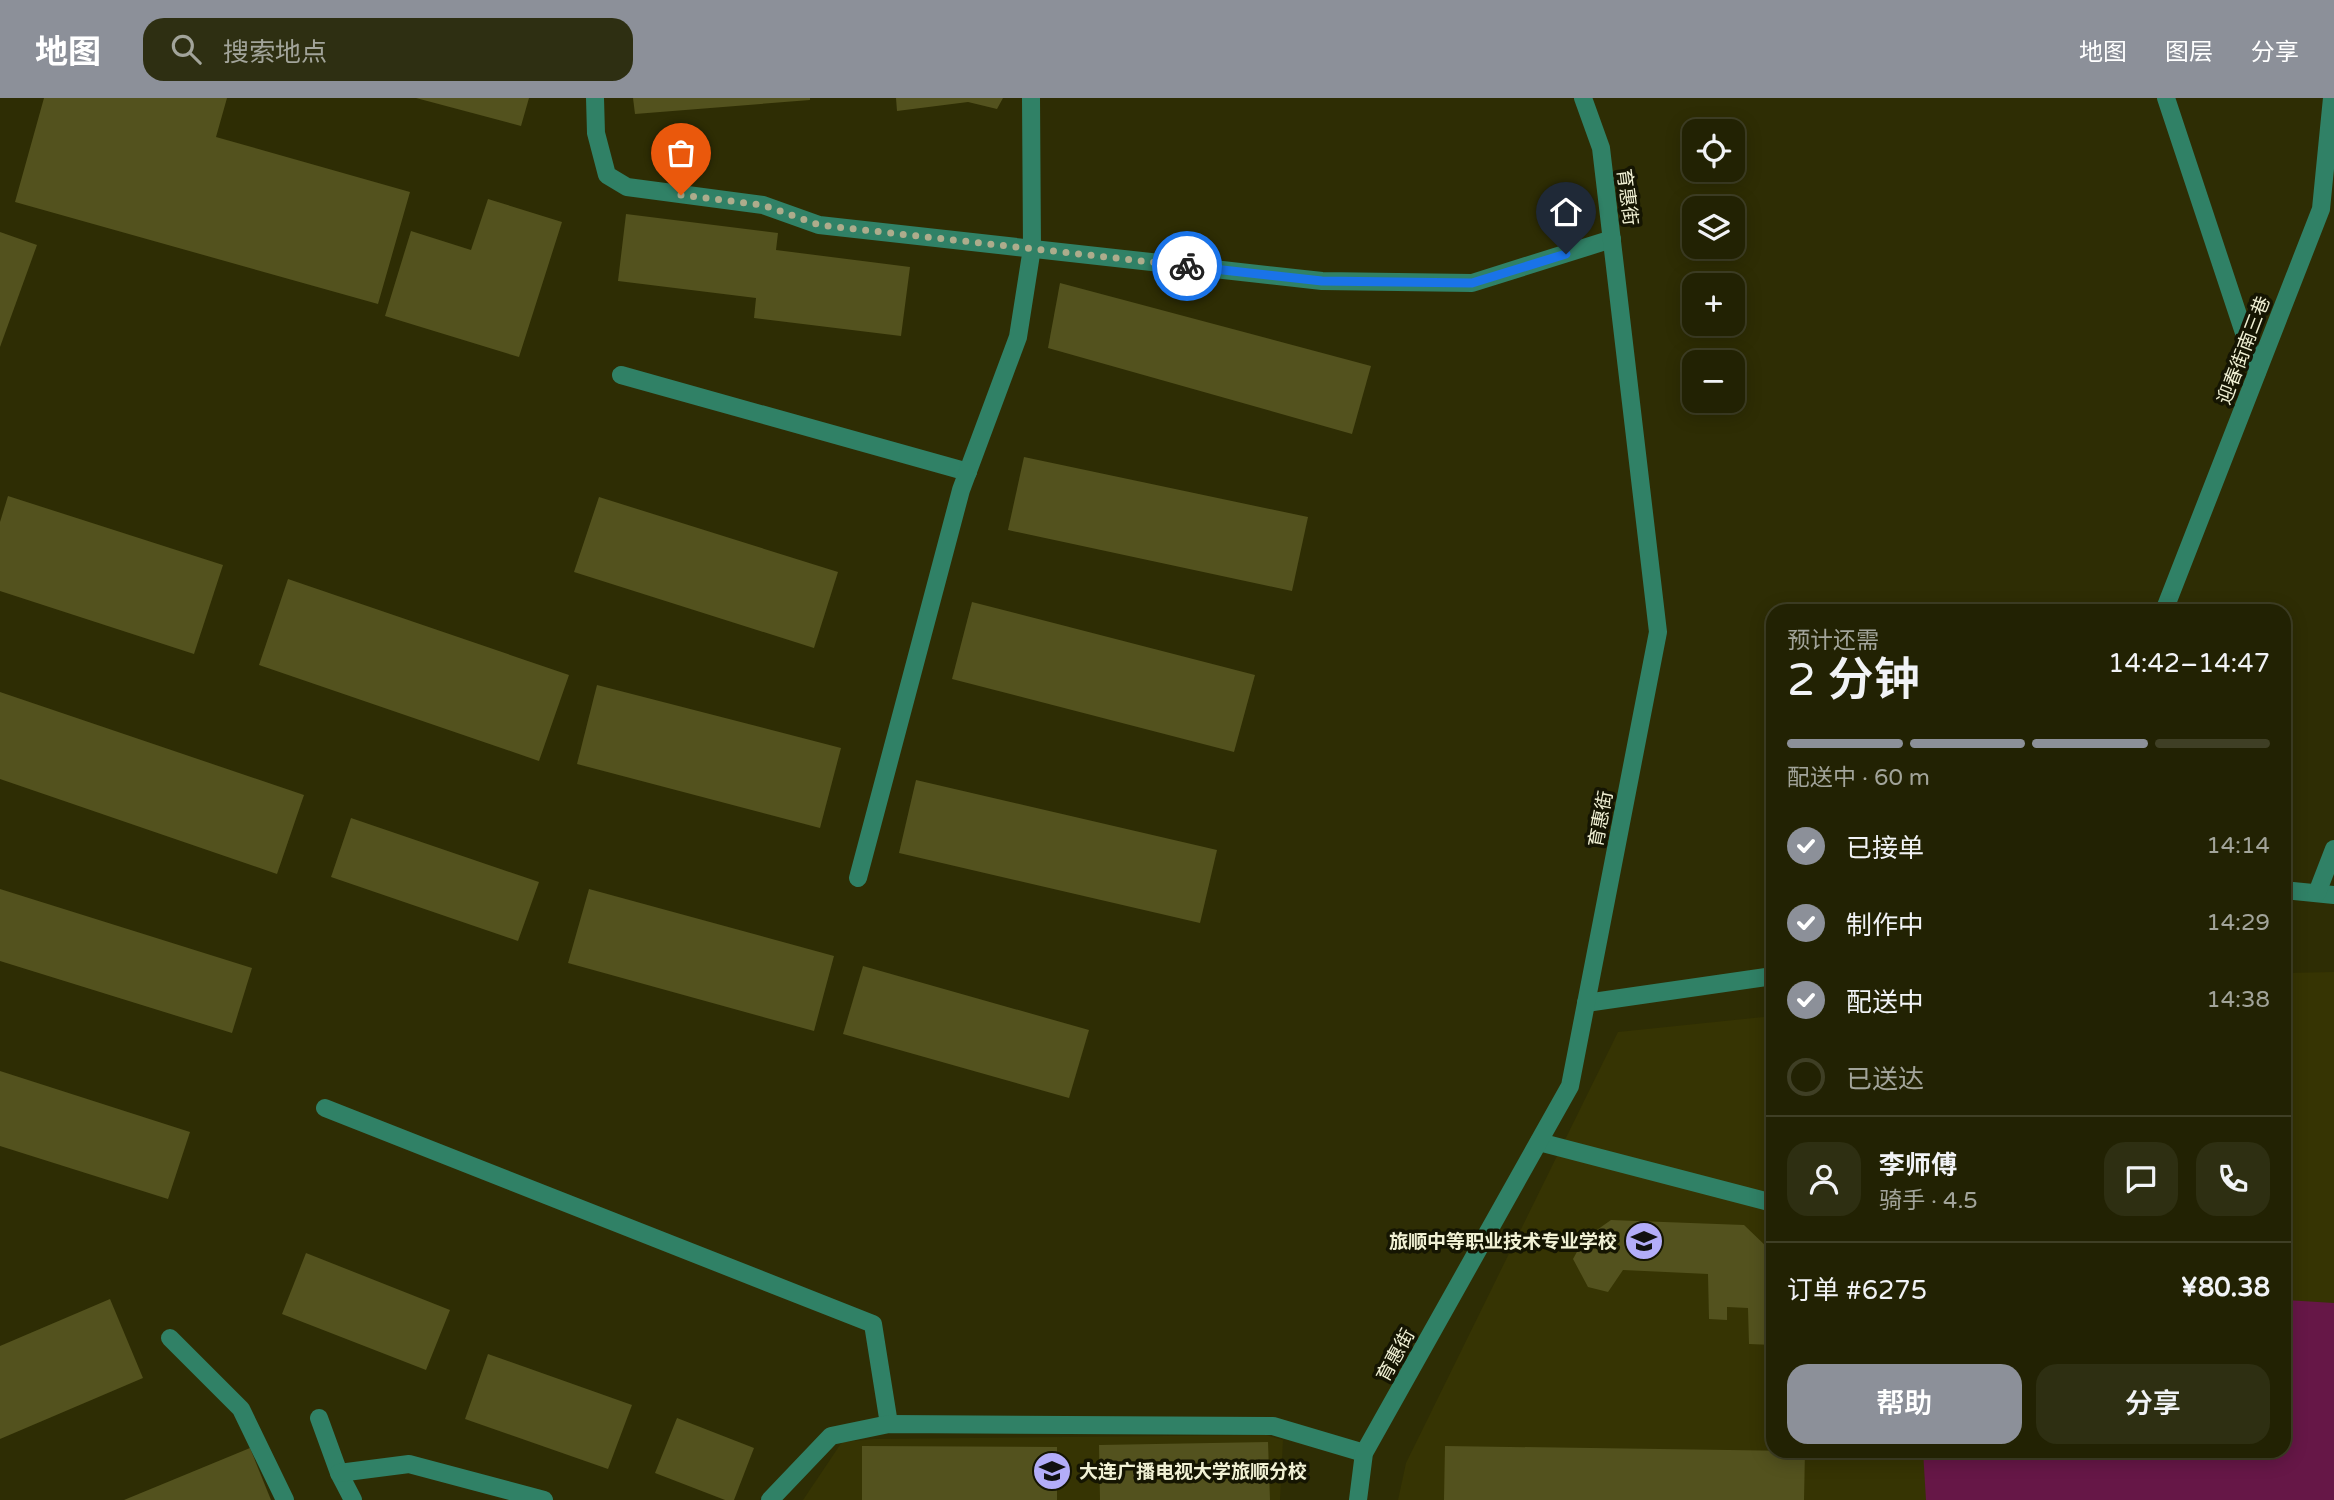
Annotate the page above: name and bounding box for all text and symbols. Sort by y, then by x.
search box [143,18,633,81]
icon: search [167,30,205,68]
text: 地图 [35,33,101,72]
text: 搜索地点 [223,37,327,68]
text: 地图 [2079,38,2127,67]
text: 图层 [2165,38,2213,67]
text: 分享 [2251,38,2299,67]
map controls [1682,119,1745,413]
button: locate [1682,119,1745,182]
pin [651,123,711,195]
icon: bag [662,134,700,172]
street label: 育惠街 [1613,167,1641,227]
pin [1536,182,1596,254]
icon: home [1547,193,1585,231]
button: layers [1682,196,1745,259]
courier [1152,231,1222,301]
icon: bike [1168,247,1206,285]
button: + [1682,273,1745,336]
street label: 迎春街南三巷 [2213,293,2275,408]
button: − [1682,350,1745,413]
text: 预计还需 [1787,627,1879,655]
text: 14:42–14:47 [2108,648,2270,679]
text: 2 分钟 [1787,653,1920,708]
text: 配送中 · 60 m [1787,764,1930,792]
street label: 育惠街 [1585,789,1617,849]
icon: check [1787,827,1825,865]
text: 14:14 [2206,832,2270,860]
text: 已接单 [1846,833,1924,864]
icon: check [1787,904,1825,942]
text: 14:29 [2206,909,2270,937]
text: 制作中 [1846,910,1924,941]
icon: check [1787,981,1825,1019]
text: 14:38 [2206,986,2270,1014]
text: 配送中 [1846,987,1924,1018]
text: 已送达 [1846,1064,1924,1095]
button: person [1787,1142,1861,1216]
button: chat [2104,1142,2178,1216]
button: phone [2196,1142,2270,1216]
text: 李师傅 [1879,1150,1957,1181]
text: 骑手 · 4.5 [1879,1187,1978,1215]
school or university icon: 旅顺中等职业技术专业学校 [1623,1220,1665,1262]
place label: 旅顺中等职业技术专业学校 [1389,1231,1617,1253]
text: ¥80.38 [2181,1272,2270,1303]
text: 订单 #6275 [1787,1275,1927,1306]
street label: 育惠街 [1372,1325,1419,1386]
button: 帮助 [1787,1364,2022,1444]
button: 分享 [2036,1364,2270,1444]
school or university icon: 大连广播电视大学旅顺分校 [1031,1450,1073,1492]
place label: 大连广播电视大学旅顺分校 [1079,1461,1307,1483]

